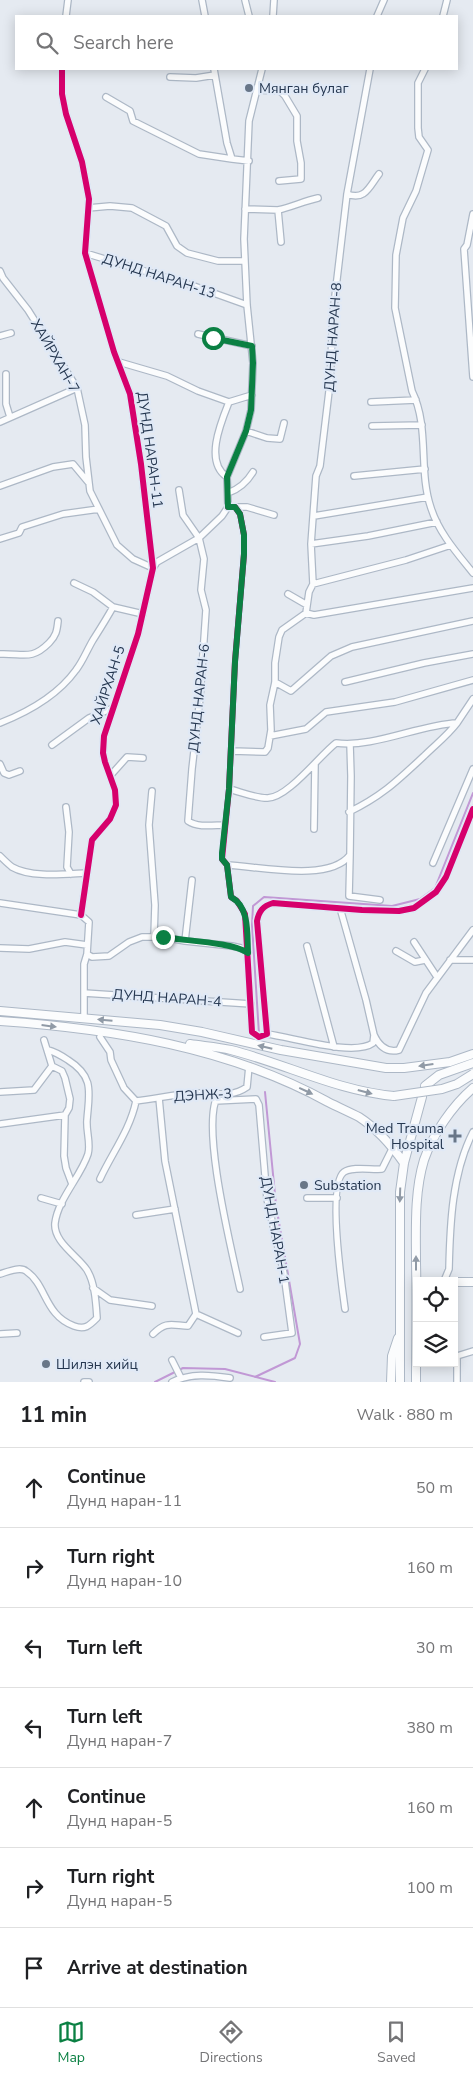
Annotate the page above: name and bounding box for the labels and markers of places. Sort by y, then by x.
place label: Мянган булаг [259,79,349,98]
marker: Мянган булаг [243,82,255,94]
place label: Med Trauma Hospital [366,1119,445,1154]
marker: Med Trauma Hospital [448,1129,462,1143]
place label: Substation [314,1176,382,1195]
marker: Substation [298,1179,310,1191]
place label: Шилэн хийц [56,1355,138,1374]
marker: Шилэн хийц [40,1358,52,1370]

